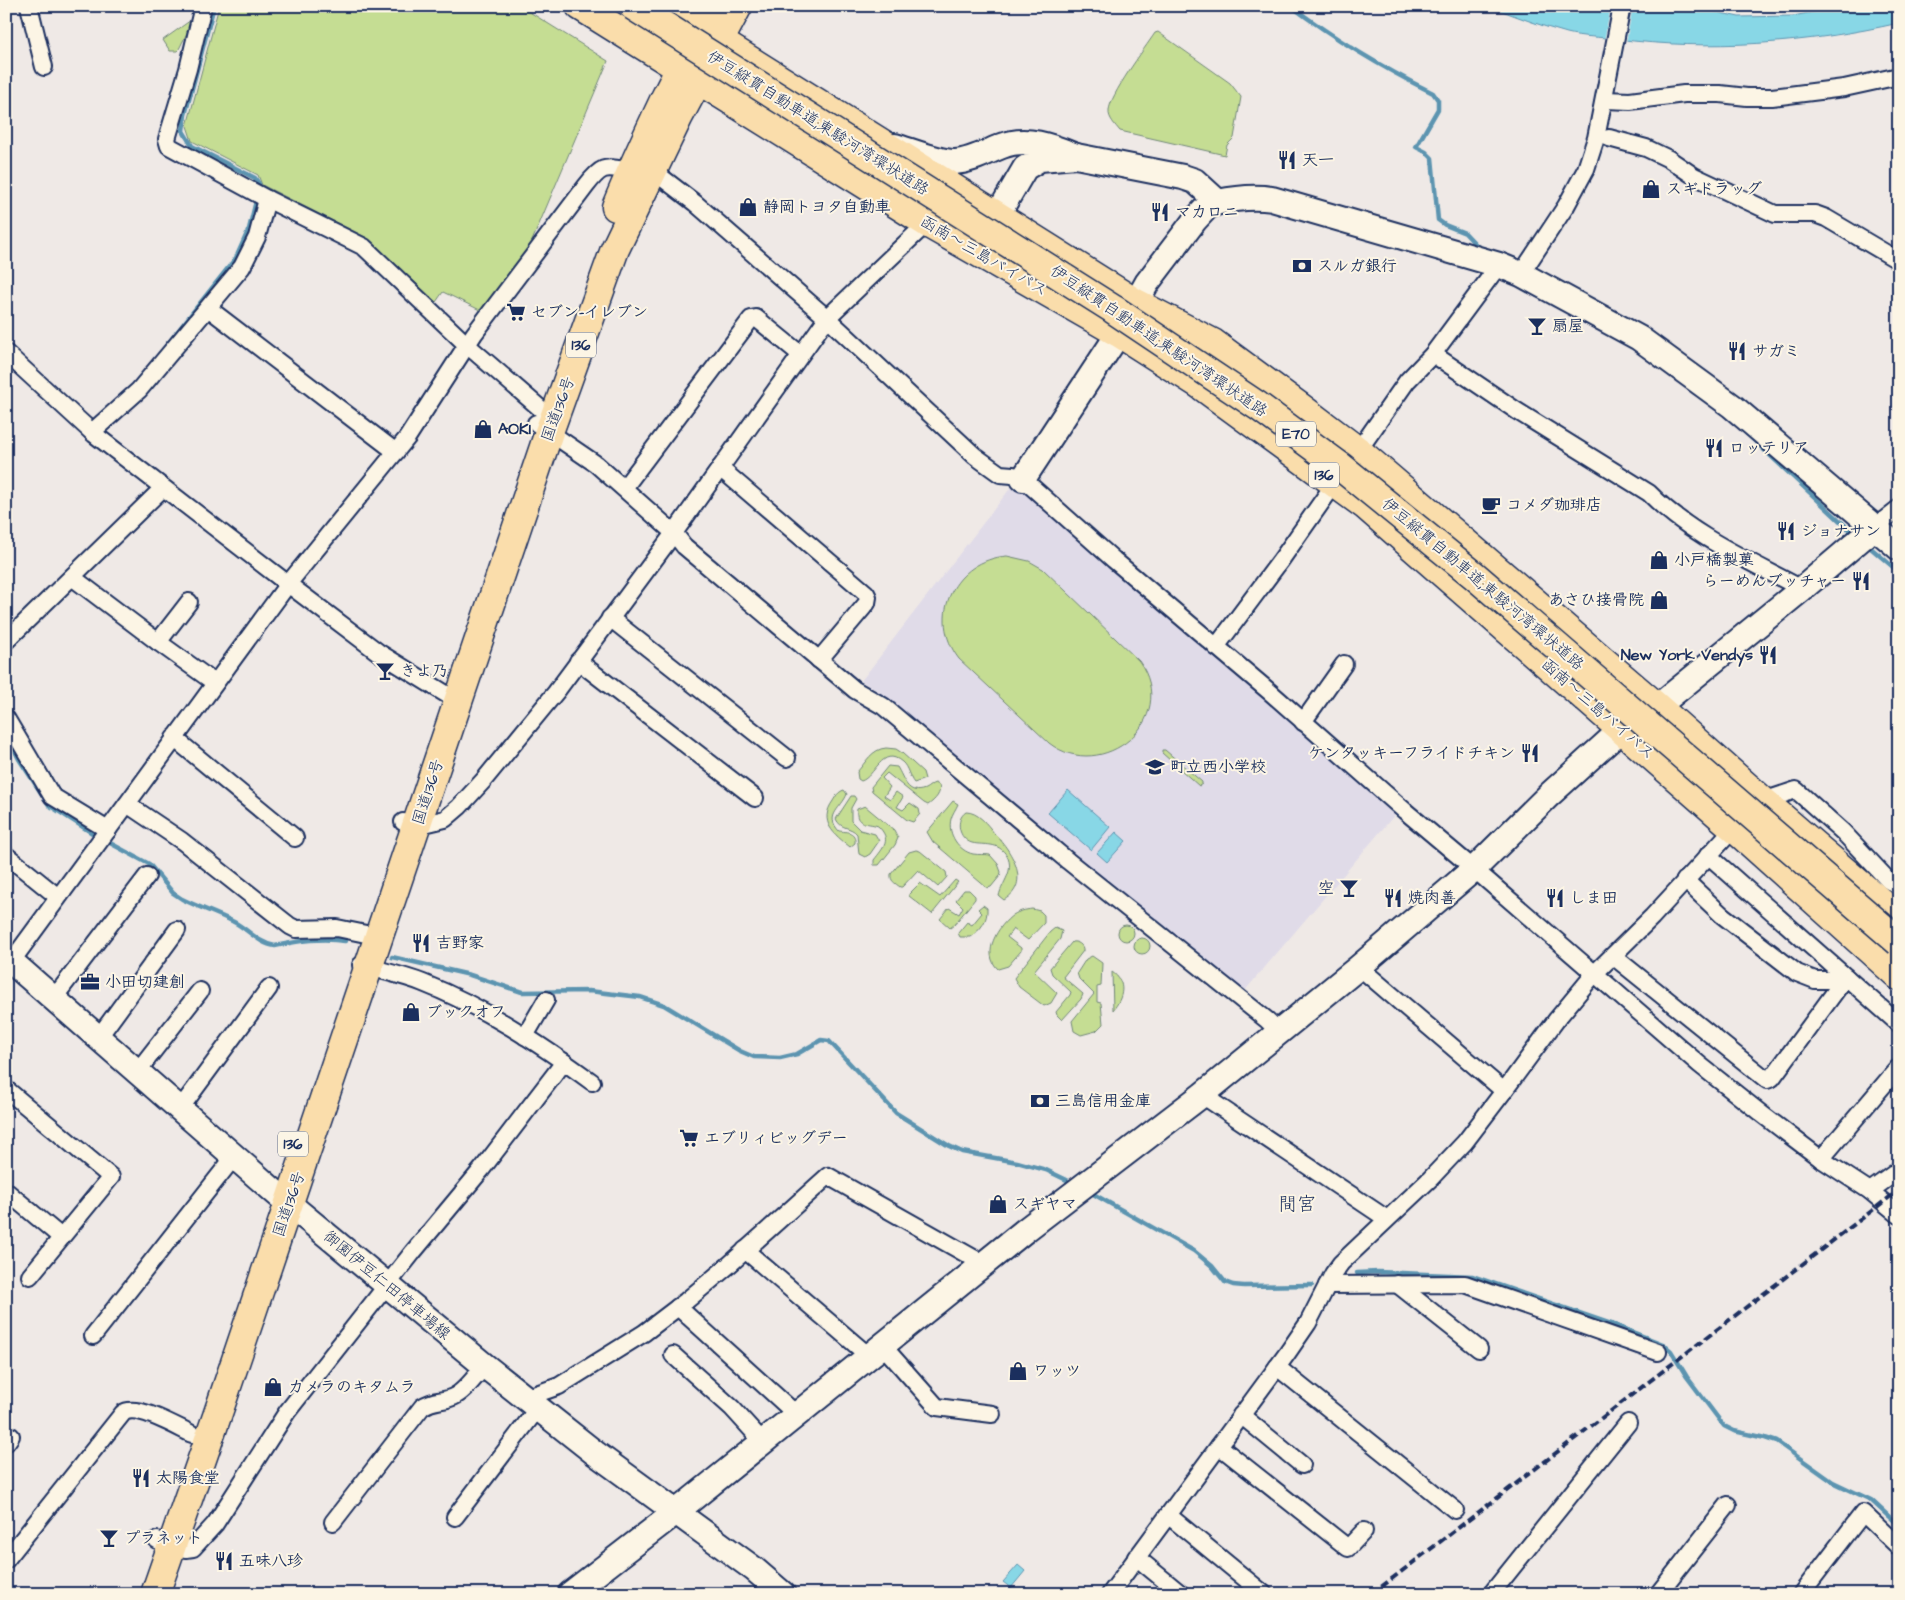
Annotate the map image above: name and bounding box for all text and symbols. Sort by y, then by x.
street label: 伊豆縦貫自動車道;東駿河湾環状道路 [703,45,933,201]
restaurant icon: 天一 [1276,149,1298,171]
place label: 天一 [1302,149,1334,171]
shop icon: スギドラッグ [1640,178,1662,200]
place label: スギドラッグ [1666,178,1762,200]
shop icon: 静岡トヨタ自動車 [737,196,759,218]
place label: 静岡トヨタ自動車 [763,196,891,218]
restaurant icon: マカロニ [1149,201,1171,223]
place label: マカロニ [1175,201,1239,223]
street label: 函南～三島バイパス [916,211,1052,301]
bank icon: スルガ銀行 [1291,255,1313,277]
place label: スルガ銀行 [1317,255,1397,277]
street label: 伊豆縦貫自動車道;東駿河湾環状道路 [1046,260,1272,422]
supermarket icon: セブン-イレブン [505,301,527,323]
place label: セブン-イレブン [531,301,648,323]
bar icon: 扇屋 [1526,315,1548,337]
place label: 扇屋 [1552,315,1584,337]
road number: 136 [566,332,596,358]
restaurant icon: サガミ [1726,340,1748,362]
place label: サガミ [1752,340,1800,362]
street label: 国道136号 [536,373,580,445]
shop icon: AOKI [472,418,494,440]
place label: AOKI [498,418,531,440]
road number: E70 [1276,422,1316,446]
restaurant icon: ロッテリア [1703,437,1725,459]
place label: ロッテリア [1729,437,1809,459]
road number: 136 [1309,462,1339,488]
street label: 伊豆縦貫自動車道;東駿河湾環状道路 [1377,493,1589,675]
cafe icon: コメダ珈琲店 [1480,494,1502,516]
place label: コメダ珈琲店 [1506,494,1602,516]
restaurant icon: ジョナサン [1775,520,1797,542]
place label: ジョナサン [1801,520,1881,542]
shop icon: 小戸橋製菓 [1648,549,1670,571]
place label: 小戸橋製菓 [1674,549,1754,571]
place label: らーめんブッチャー [1703,570,1846,592]
restaurant icon: らーめんブッチャー [1850,570,1872,592]
place label: あさひ接骨院 [1548,589,1644,611]
shop icon: あさひ接骨院 [1648,589,1670,611]
place label: New York Vendys [1621,644,1753,667]
restaurant icon: New York Vendys [1757,644,1779,666]
street label: 函南～三島バイパス [1537,654,1659,764]
bar icon: きよ乃 [374,660,396,682]
place label: きよ乃 [400,660,448,682]
place label: ケンタッキーフライドチキン [1308,742,1515,764]
restaurant icon: ケンタッキーフライドチキン [1519,742,1541,764]
street label: 国道136号 [407,756,449,828]
school or university icon: 町立西小学校 [1144,756,1166,778]
place label: 町立西小学校 [1170,756,1266,778]
place label: 空 [1318,877,1334,899]
bar icon: 空 [1338,877,1360,899]
restaurant icon: 焼肉善 [1382,887,1404,909]
place label: 焼肉善 [1408,887,1456,909]
restaurant icon: しま田 [1544,887,1566,909]
place label: しま田 [1570,887,1618,909]
restaurant icon: 吉野家 [410,932,432,954]
place label: 吉野家 [436,932,484,954]
office icon: 小田切建創 [79,971,101,993]
place label: 小田切建創 [105,971,185,993]
shop icon: ブックオフ [400,1001,422,1023]
place label: ブックオフ [426,1001,506,1023]
bank icon: 三島信用金庫 [1029,1090,1051,1112]
place label: 三島信用金庫 [1055,1090,1151,1112]
supermarket icon: エブリィビッグデー [678,1127,700,1149]
place label: エブリィビッグデー [704,1127,848,1149]
road number: 136 [278,1132,308,1156]
street label: 国道136号 [267,1168,311,1240]
district label: 間宮 [1278,1191,1316,1218]
shop icon: スギヤマ [987,1193,1009,1215]
place label: スギヤマ [1013,1193,1077,1215]
street label: 御園伊豆仁田停車場線 [319,1225,455,1345]
shop icon: ワッツ [1007,1360,1029,1382]
place label: ワッツ [1033,1360,1081,1382]
shop icon: カメラのキタムラ [262,1376,284,1398]
place label: カメラのキタムラ [288,1376,416,1398]
restaurant icon: 太陽食堂 [130,1467,152,1489]
place label: 太陽食堂 [156,1467,220,1489]
bar icon: プラネット [98,1527,120,1549]
place label: プラネット [124,1527,203,1549]
restaurant icon: 五味八珍 [213,1550,235,1572]
place label: 五味八珍 [239,1550,303,1572]

